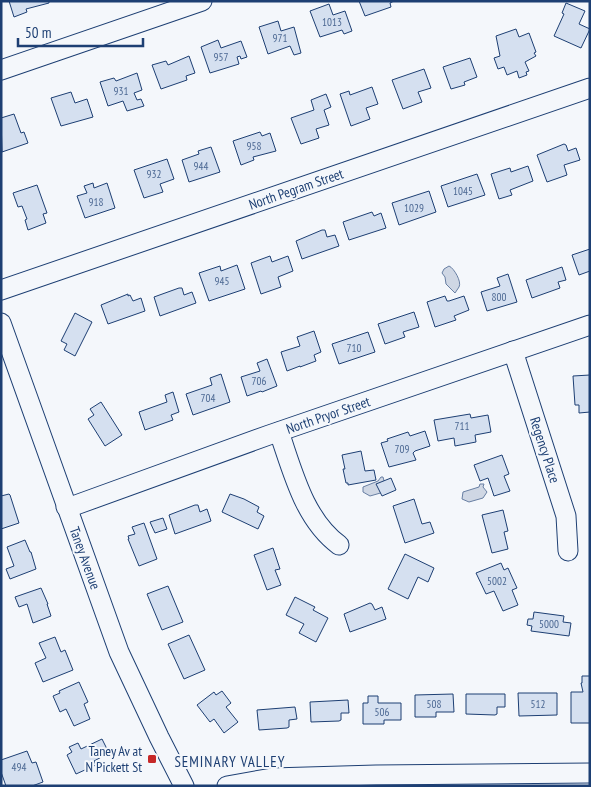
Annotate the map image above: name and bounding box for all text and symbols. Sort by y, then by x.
scale bar [18,15,142,47]
house number: 1013 [322,15,342,29]
text: 50 m [25,23,51,42]
house number: 971 [273,31,287,45]
house number: 957 [214,50,228,64]
house number: 931 [114,84,128,98]
house number: 958 [247,139,261,153]
house number: 944 [194,159,208,173]
street label: North Pegram Street [246,164,346,214]
house number: 932 [147,167,161,181]
house number: 1045 [453,184,473,198]
house number: 918 [89,195,103,209]
house number: 1029 [404,201,424,215]
house number: 945 [215,274,229,288]
house number: 800 [492,290,506,304]
house number: 710 [347,341,361,355]
house number: 706 [252,374,266,388]
house number: 704 [201,391,215,405]
street label: North Pryor Street [284,392,372,438]
street label: Regency Place [526,415,564,485]
house number: 711 [455,419,469,433]
house number: 709 [395,442,409,456]
street label: Taney Avenue [65,524,105,592]
house number: 5002 [487,574,507,588]
house number: 5000 [539,617,559,631]
house number: 508 [427,697,441,711]
house number: 512 [531,697,545,711]
house number: 506 [375,705,389,719]
place label: Taney Av at N Pickett St [86,742,142,776]
district label: SEMINARY VALLEY [174,752,286,771]
marker: Taney Av at N Pickett St [146,753,158,765]
house number: 494 [12,760,26,774]

